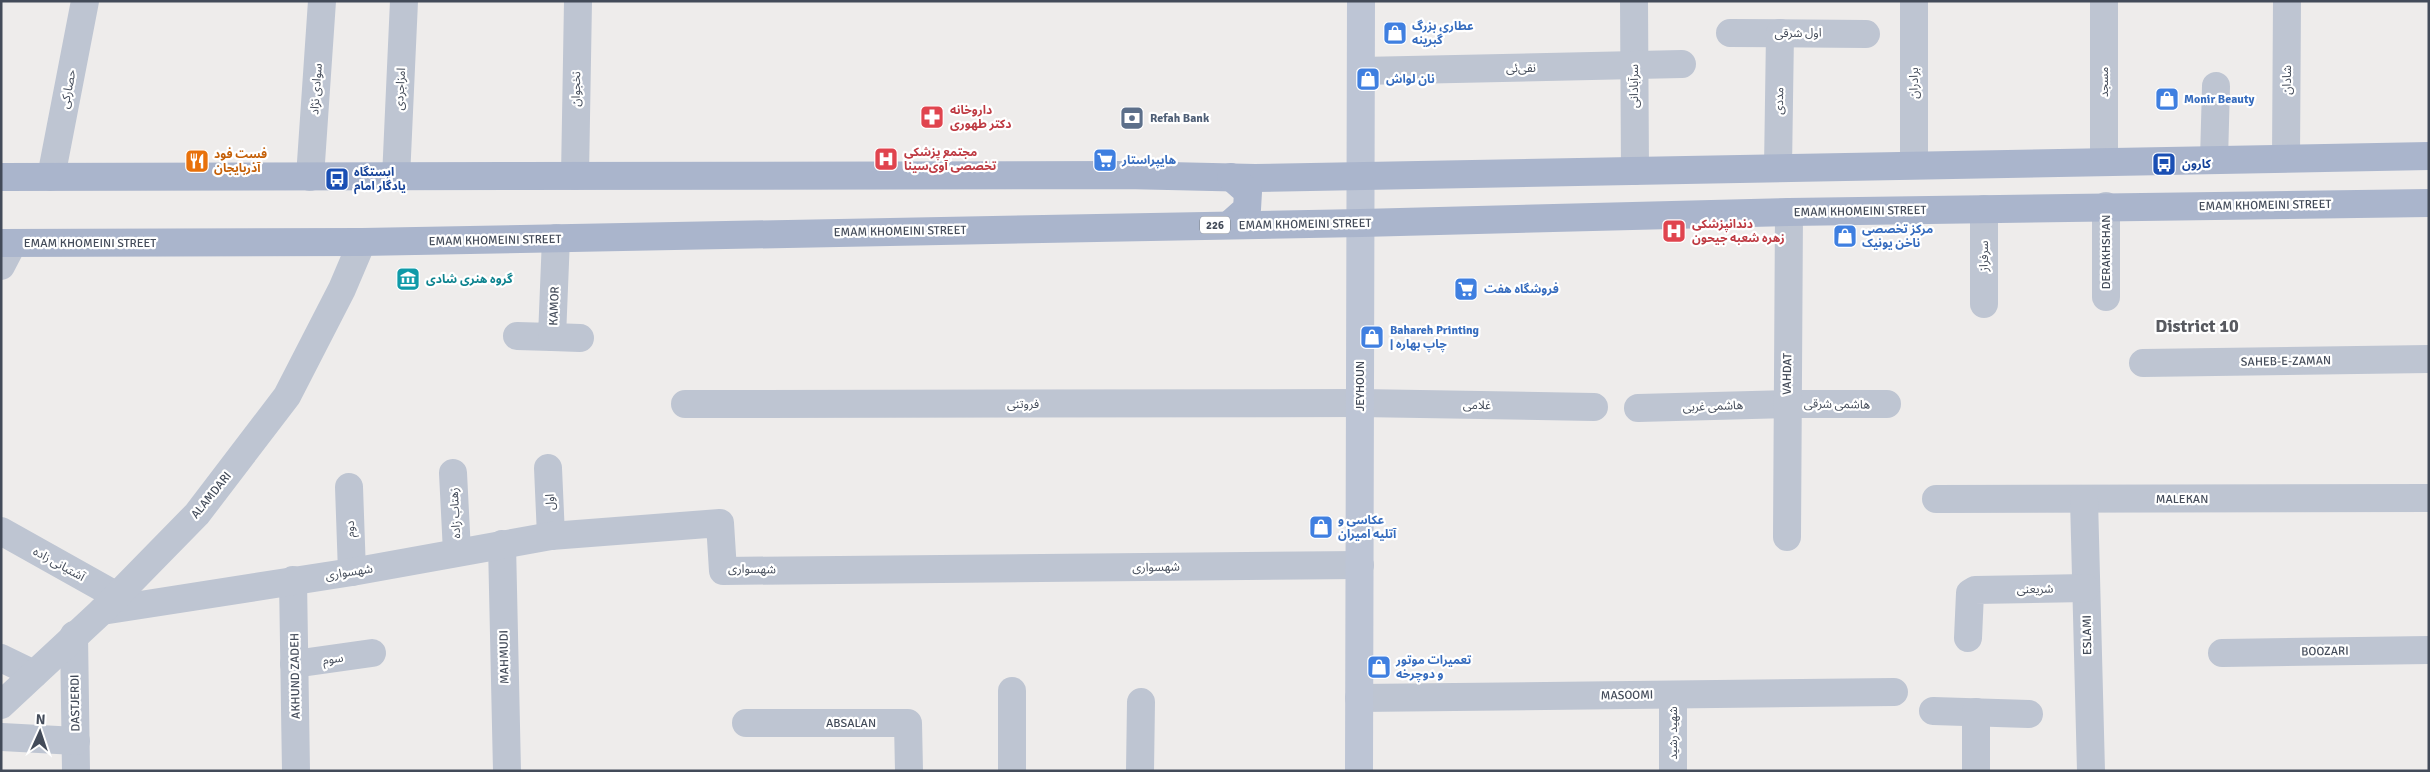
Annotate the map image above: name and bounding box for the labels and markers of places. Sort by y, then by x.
place label: عطاری بزرگ گبرینه [1412,19,1474,48]
shop icon: عطاری بزرگ گبرینه [1382,20,1408,46]
shop icon: نان لواش [1355,66,1381,92]
place label: نان لواش [1386,72,1435,87]
shop icon: Monir Beauty [2154,86,2180,112]
place label: Monir Beauty [2184,92,2255,107]
place label: داروخانه دکتر طهوری [950,103,1011,132]
pharmacy icon: داروخانه دکتر طهوری [919,104,945,130]
bank icon: Refah Bank [1119,105,1145,131]
place label: Refah Bank [1150,111,1210,126]
place label: مجتمع پزشکی تخصصی آوی‌سینا [904,145,997,174]
hospital icon: مجتمع پزشکی تخصصی آوی‌سینا [873,146,899,172]
place label: فست فود آذربایجان [214,147,267,176]
supermarket icon: هایپراستار [1092,147,1118,173]
restaurant icon: فست فود آذربایجان [184,148,210,174]
bus stop icon: کارون [2151,151,2177,177]
place label: هایپراستار [1121,153,1176,169]
place label: کارون [2182,157,2212,172]
place label: ایستگاه یادگار امام [354,165,406,195]
bus stop icon: ایستگاه یادگار امام [324,166,350,192]
place label: دندانپزشکی زهره شعبه جیحون [1692,217,1785,246]
hospital icon: دندانپزشکی زهره شعبه جیحون [1661,218,1687,244]
place label: مرکز تخصصی ناخن یونیک [1862,222,1933,251]
shop icon: مرکز تخصصی ناخن یونیک [1832,223,1858,249]
museum icon: گروه هنری شادی [395,266,421,292]
place label: گروه هنری شادی [426,272,513,287]
supermarket icon: فروشگاه هفت [1453,276,1479,302]
place label: فروشگاه هفت [1484,282,1559,297]
place label: Bahareh Printing | چاپ بهاره [1390,323,1480,353]
shop icon: Bahareh Printing | چاپ بهاره [1359,324,1385,350]
place label: عکاسی و آتلیه امیران [1338,513,1397,542]
shop icon: عکاسی و آتلیه امیران [1308,514,1334,540]
place label: تعمیرات موتور و دوچرخه [1395,653,1472,683]
shop icon: تعمیرات موتور و دوچرخه [1366,654,1392,680]

